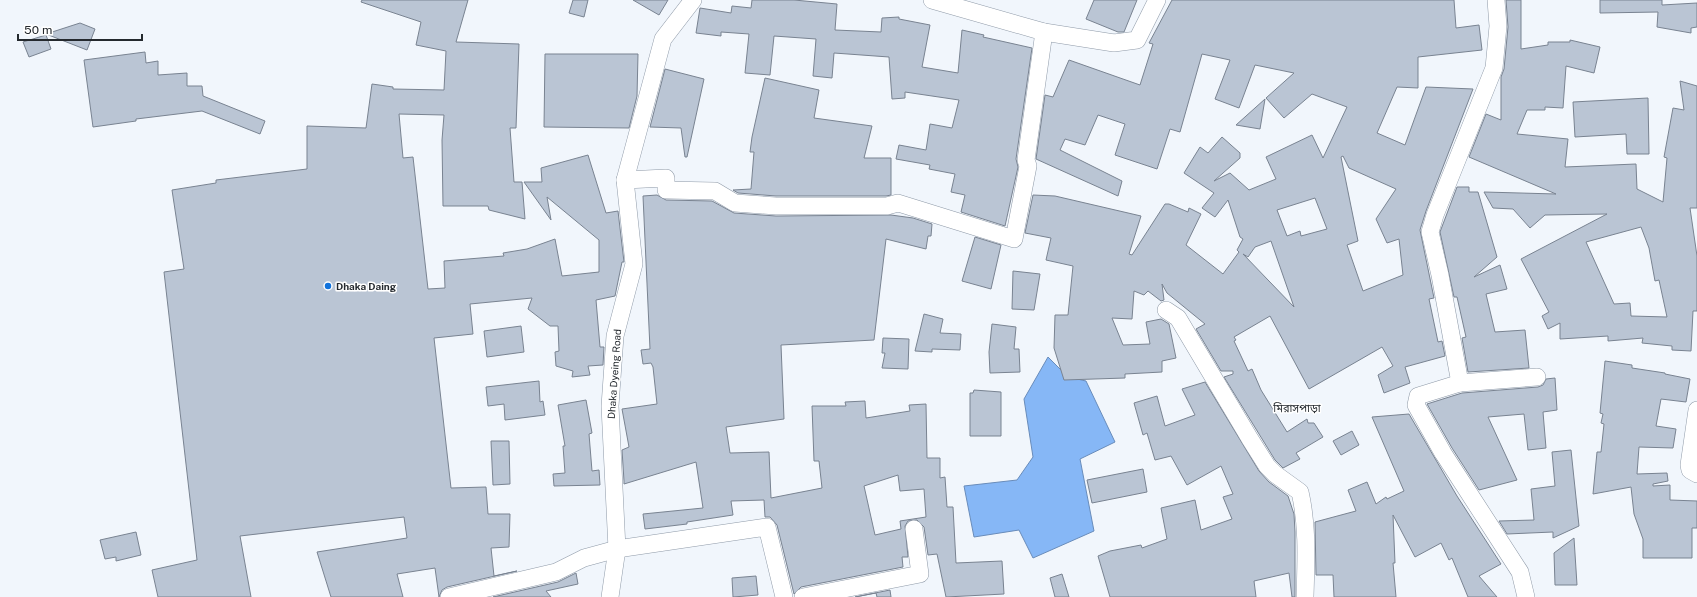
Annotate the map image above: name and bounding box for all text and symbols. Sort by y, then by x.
scale bar [18,16,142,42]
text: 50 m [24,23,52,37]
place label: Dhaka Daing [336,280,397,292]
marker: Dhaka Daing [323,281,333,291]
street label: Dhaka Dyeing Road [605,329,623,419]
district label: মিরাসপাড়া [1272,402,1322,414]

